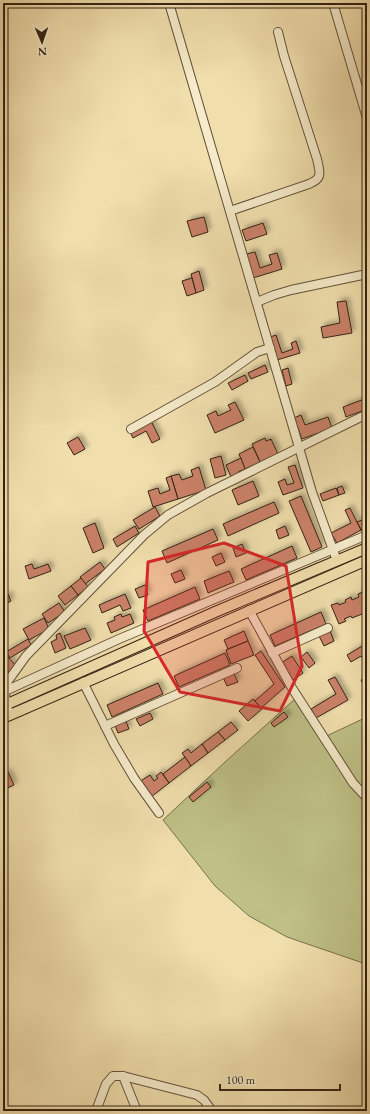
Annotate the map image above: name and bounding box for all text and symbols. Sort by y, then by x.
north arrow [22,22,62,62]
text: N [38,45,47,59]
scale bar [220,1066,340,1092]
text: 100 m [226,1072,256,1088]

